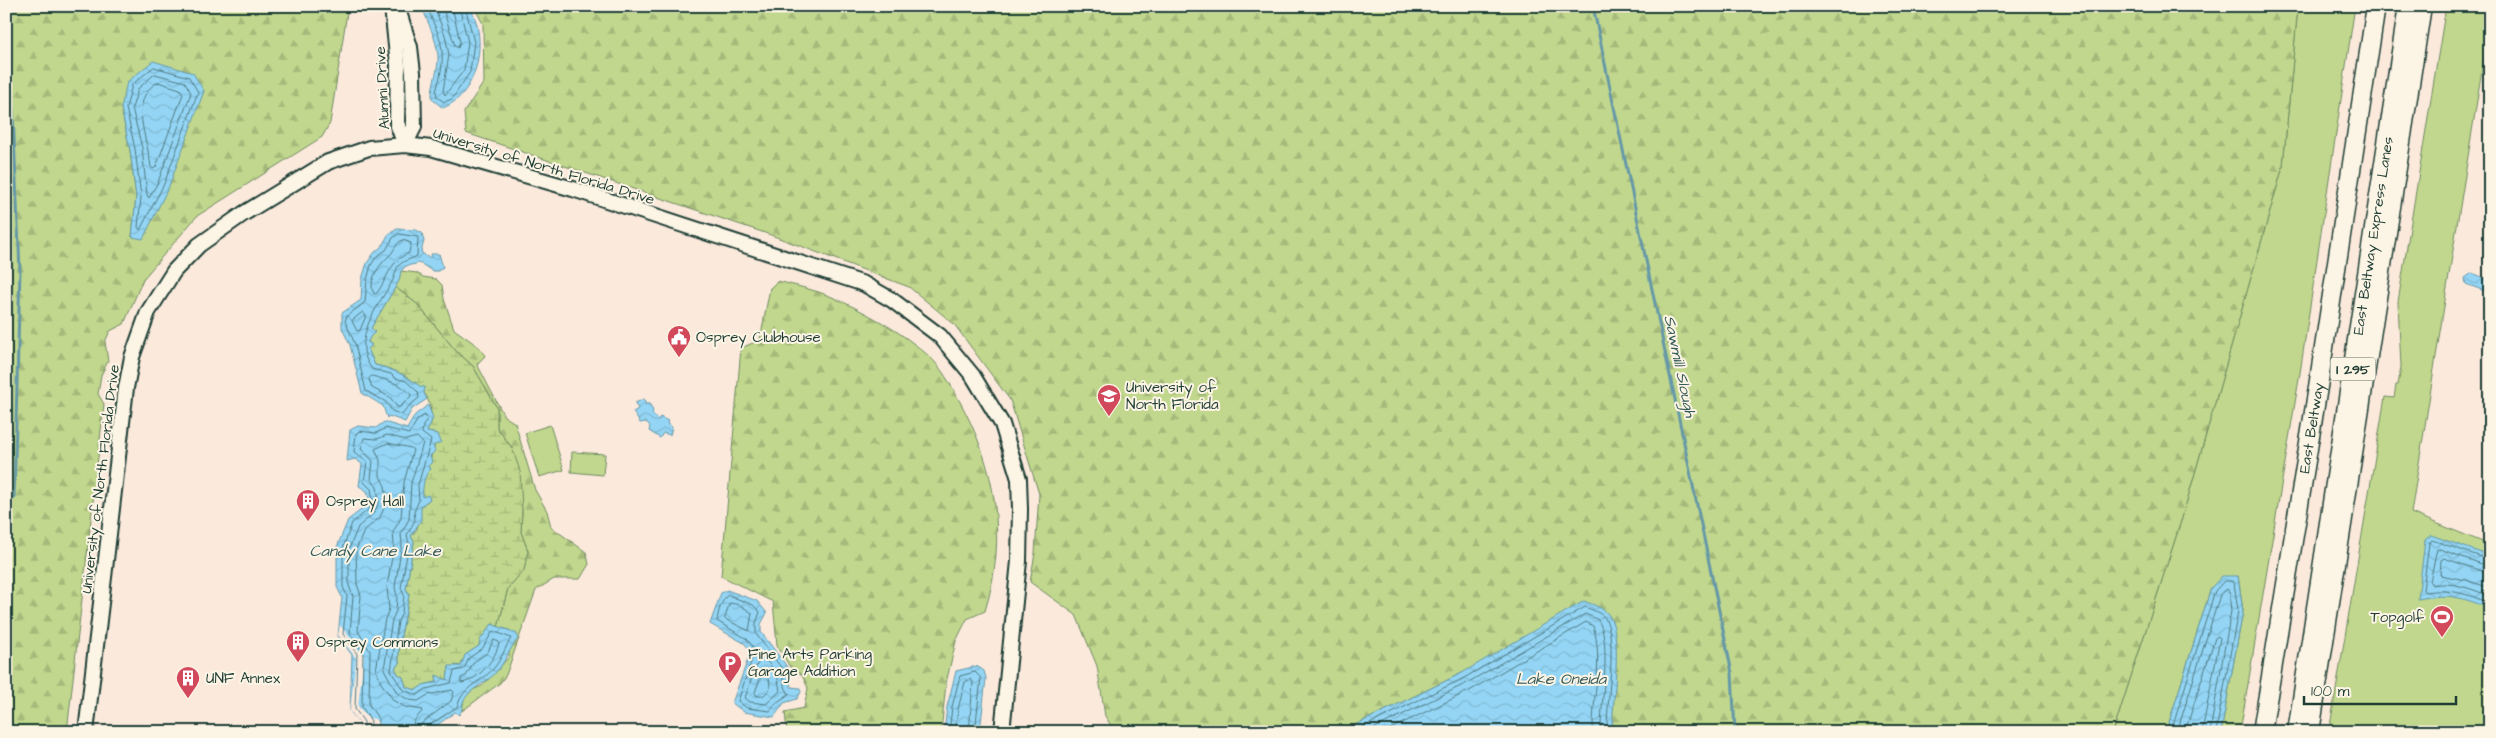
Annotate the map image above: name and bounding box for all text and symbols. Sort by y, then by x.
street label: Alumni Drive [370,46,395,130]
street label: University of North Florida Drive [430,123,657,211]
street label: East Beltway Express Lanes [2348,135,2399,336]
water label: Sawmill Slough [1657,313,1702,421]
public building icon: Osprey Clubhouse [666,324,692,358]
place label: Osprey Clubhouse [696,327,821,349]
road number: I 295 [2330,358,2376,380]
street label: University of North Florida Drive [76,363,126,595]
place label: University of North Florida [1126,377,1219,415]
street label: East Beltway [2294,381,2330,475]
school or university icon: University of North Florida [1096,383,1122,417]
building icon: Osprey Hall [295,488,321,522]
place label: Osprey Hall [326,491,404,513]
water label: Candy Cane Lake [309,540,442,563]
sports icon: Topgolf [2429,604,2455,638]
place label: Topgolf [2370,607,2424,629]
building icon: Osprey Commons [285,629,311,663]
place label: Osprey Commons [316,632,439,654]
place label: Fine Arts Parking Garage Addition [748,644,872,683]
parking icon: Fine Arts Parking Garage Addition [717,650,743,684]
building icon: UNF Annex [175,665,201,699]
place label: UNF Annex [206,668,281,689]
water label: Lake Oneida [1516,668,1607,690]
scale bar [2304,673,2456,705]
text: 100 m [2311,681,2350,702]

